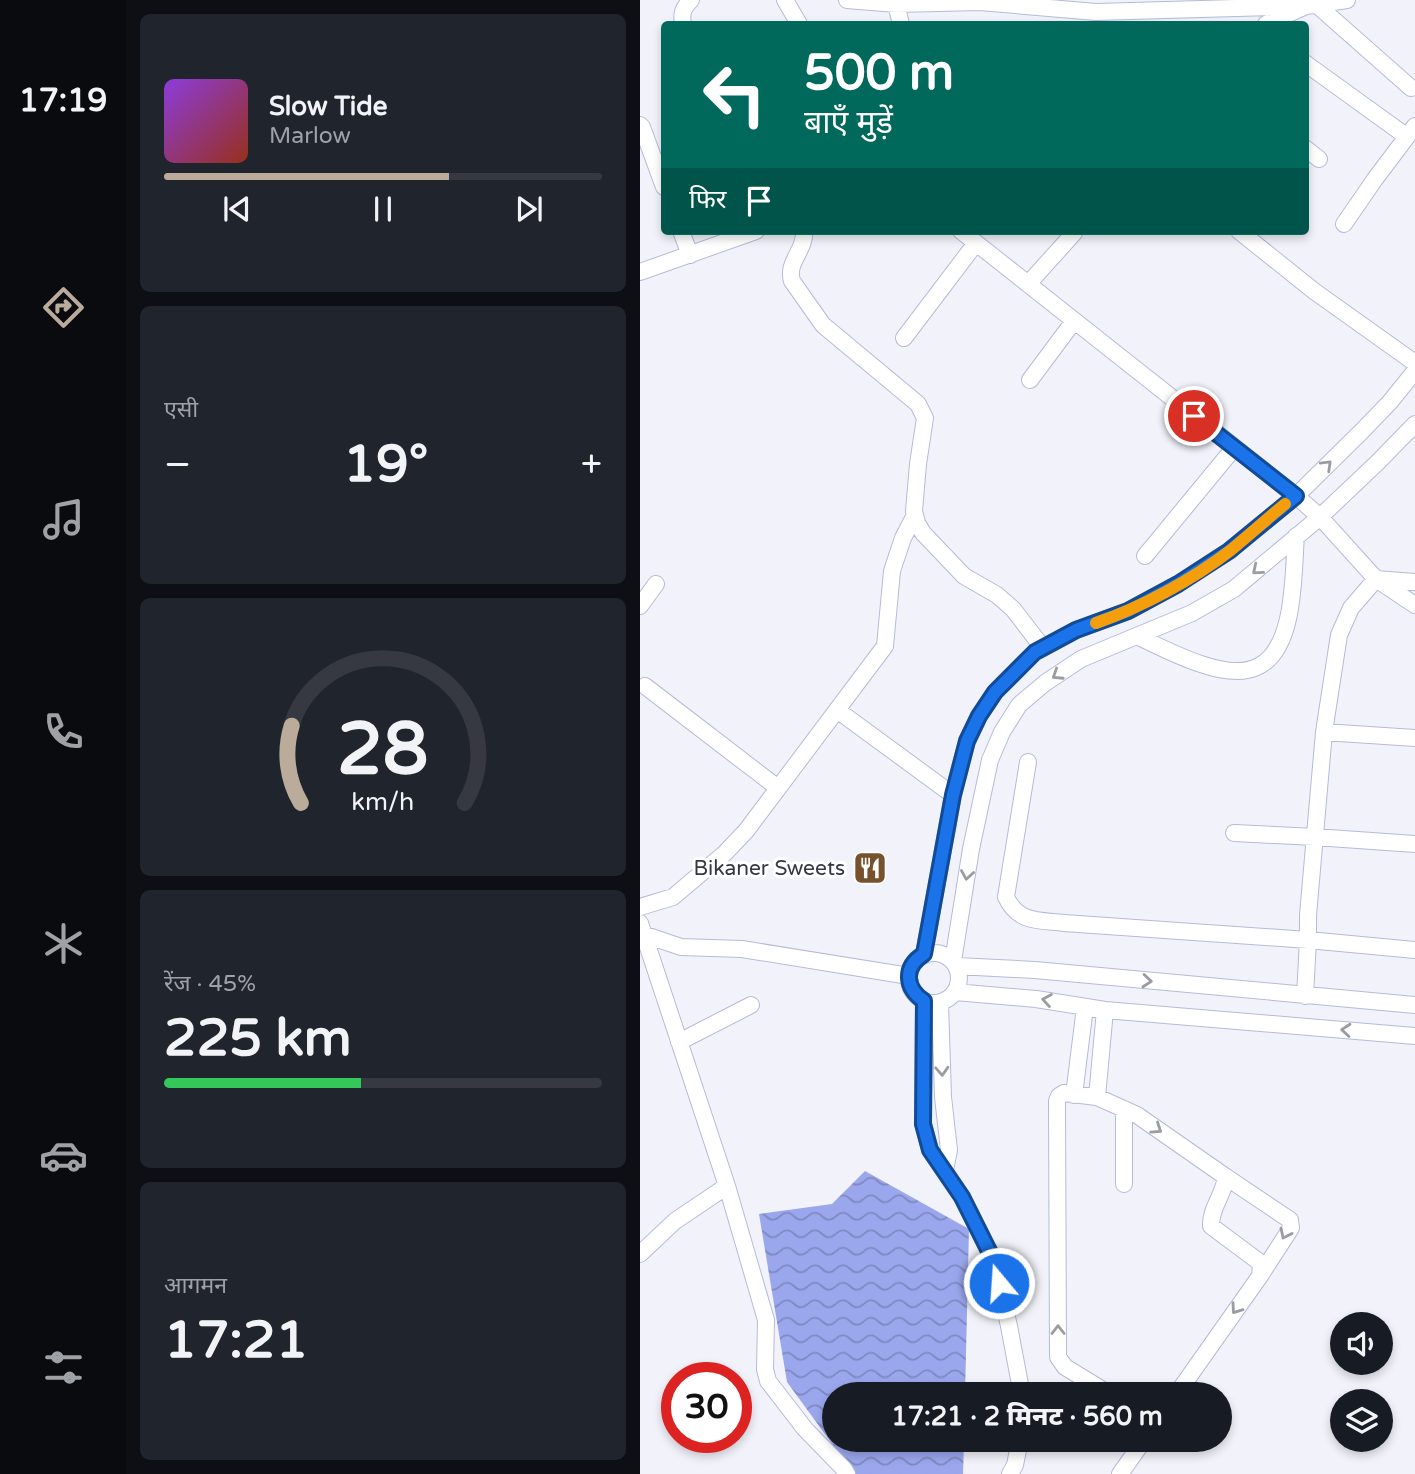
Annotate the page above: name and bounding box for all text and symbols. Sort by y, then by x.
text: 500 m [804,44,954,103]
icon: left [689,49,780,140]
text: 17:19 [19,82,107,120]
text: Slow Tide [269,91,387,122]
text: बाएँ मुड़ें [804,104,893,142]
text: Marlow [269,122,351,150]
icon: arrive [740,182,778,220]
text: फिर [689,184,726,215]
icon: previous [218,190,256,228]
icon: pause [364,190,402,228]
icon: next [510,190,548,228]
icon: directions [39,283,88,332]
pin [1164,386,1224,446]
text: एसी [164,396,198,424]
icon: arrive [1175,397,1213,435]
text: 19° [343,433,428,496]
text: − [164,442,191,488]
text: + [581,442,602,488]
one-way arrow [1319,461,1332,474]
icon: music [39,495,88,544]
one-way arrow [1252,561,1264,574]
one-way arrow [1051,667,1064,680]
text: 28 [337,706,429,794]
icon: phone [39,707,88,756]
text: km/h [352,787,414,817]
restaurant icon: Bikaner Sweets [851,849,889,887]
place label: Bikaner Sweets [694,856,845,881]
one-way arrow [960,869,975,881]
icon: climate [39,919,88,968]
text: रेंज · 45% [164,970,256,998]
one-way arrow [1142,973,1153,988]
one-way arrow [1041,993,1053,1008]
text: 225 km [164,1007,352,1070]
one-way arrow [1341,1023,1352,1038]
one-way arrow [934,1066,949,1077]
one-way arrow [1149,1121,1162,1134]
icon: car [39,1131,88,1180]
one-way arrow [1280,1227,1294,1239]
position arrow [962,1246,1036,1320]
text: आगमन [164,1272,227,1300]
one-way arrow [1232,1301,1244,1314]
text: 17:21 [164,1309,308,1372]
map controls [1330,1312,1393,1452]
button: sound [1330,1312,1393,1375]
one-way arrow [1050,1324,1066,1335]
icon: filters [39,1343,88,1392]
speed limit sign: 30 [661,1362,752,1453]
button: layers [1330,1389,1393,1452]
text: 17:21 · 2 मिनट · 560 m [891,1401,1163,1432]

